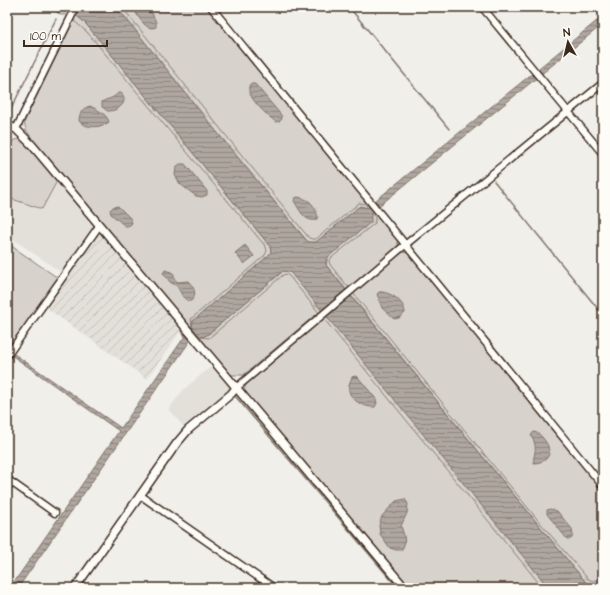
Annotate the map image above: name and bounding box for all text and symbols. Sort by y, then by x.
scale bar [24,22,107,48]
north arrow [548,22,588,62]
text: N [562,25,571,41]
text: 100 m [30,28,61,45]

